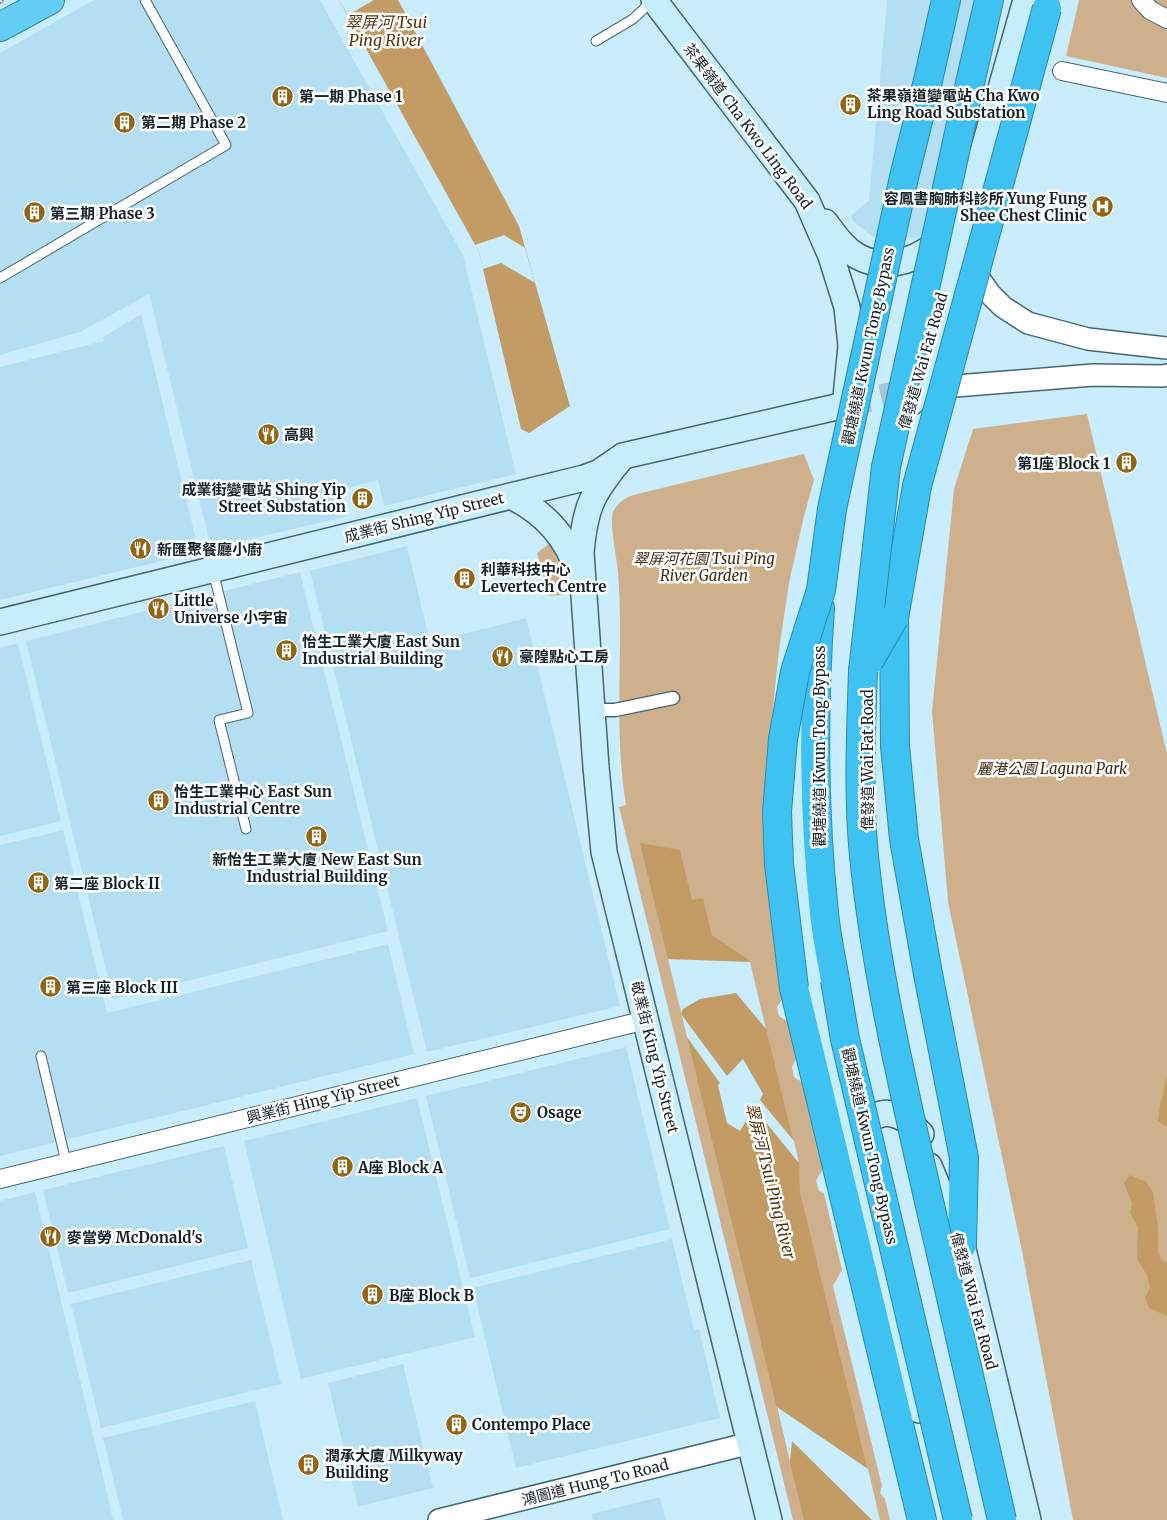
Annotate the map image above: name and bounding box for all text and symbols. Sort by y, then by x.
water label: 翠屏河 Tsui Ping River [345,12,427,50]
street label: 茶果嶺道 Cha Kwo Ling Road [679,39,817,213]
building icon: 第一期 Phase 1 [271,84,295,108]
place label: 茶果嶺道變電站 Cha Kwo Ling Road Substation [867,86,1039,122]
place label: 第一期 Phase 1 [299,87,402,106]
building icon: 茶果嶺道變電站 Cha Kwo Ling Road Substation [839,92,863,116]
building icon: 第二期 Phase 2 [113,110,137,134]
place label: 第二期 Phase 2 [141,113,246,132]
place label: 容鳳書胸肺科診所 Yung Fung Shee Chest Clinic [884,189,1088,225]
hospital icon: 容鳳書胸肺科診所 Yung Fung Shee Chest Clinic [1091,195,1115,219]
building icon: 第三期 Phase 3 [22,201,46,225]
place label: 第三期 Phase 3 [50,204,155,223]
street label: 觀塘繞道 Kwun Tong Bypass [838,246,898,446]
street label: 偉發道 Wai Fat Road [894,290,952,432]
restaurant icon: 高興 [256,422,280,446]
place label: 高興 [284,425,314,444]
building icon: 第1座 Block 1 [1114,451,1138,475]
place label: 第1座 Block 1 [1017,454,1110,473]
place label: 成業街變電站 Shing Yip Street Substation [181,480,346,516]
building icon: 成業街變電站 Shing Yip Street Substation [350,486,374,510]
street label: 成業街 Shing Yip Street [342,488,506,546]
restaurant icon: 新匯聚餐廳小廚 [129,537,153,561]
place label: 新匯聚餐廳小廚 [157,540,262,559]
park label: 翠屏河花園 Tsui Ping River Garden [633,549,775,585]
place label: 利華科技中心 Levertech Centre [481,560,606,596]
building icon: 利華科技中心 Levertech Centre [453,566,477,590]
place label: Little Universe 小宇宙 [174,591,288,627]
restaurant icon: Little Universe 小宇宙 [146,597,170,621]
place label: 怡生工業大廈 East Sun Industrial Building [302,632,460,668]
building icon: 怡生工業大廈 East Sun Industrial Building [274,638,298,662]
restaurant icon: 豪隍點心工房 [491,644,515,668]
street label: 觀塘繞道 Kwun Tong Bypass [810,645,829,847]
place label: 豪隍點心工房 [519,647,609,666]
street label: 偉發道 Wai Fat Road [858,689,877,831]
park label: 麗港公園 Laguna Park [977,759,1128,778]
place label: 怡生工業中心 East Sun Industrial Centre [174,782,332,818]
building icon: 怡生工業中心 East Sun Industrial Centre [146,788,170,812]
building icon: 新怡生工業大廈 New East Sun Industrial Building [305,824,329,848]
place label: 新怡生工業大廈 New East Sun Industrial Building [212,850,422,886]
building icon: 第二座 Block II [26,871,50,895]
place label: 第二座 Block II [54,874,160,893]
building icon: 第三座 Block III [38,975,62,999]
place label: 第三座 Block III [66,978,178,997]
street label: 敬業街 King Yip Street [627,979,683,1135]
street label: 觀塘繞道 Kwun Tong Bypass [838,1046,902,1246]
street label: 興業街 Hing Yip Street [244,1071,402,1127]
theatre icon: Osage [509,1100,533,1124]
water label: 翠屏河 Tsui Ping River [742,1101,800,1262]
place label: Osage [537,1103,582,1122]
building icon: A座 Block A [330,1155,354,1179]
place label: A座 Block A [357,1158,444,1177]
restaurant icon: 麥當勞 McDonald's [39,1225,63,1249]
place label: 麥當勞 McDonald's [67,1228,203,1247]
street label: 偉發道 Wai Fat Road [946,1230,1002,1372]
building icon: B座 Block B [361,1283,385,1307]
place label: B座 Block B [389,1286,474,1305]
building icon: Contempo Place [444,1412,468,1436]
place label: Contempo Place [472,1415,590,1434]
place label: 潤承大廈 Milkyway Building [325,1446,463,1482]
building icon: 潤承大廈 Milkyway Building [297,1452,321,1476]
street label: 鴻圖道 Hung To Road [520,1455,670,1509]

